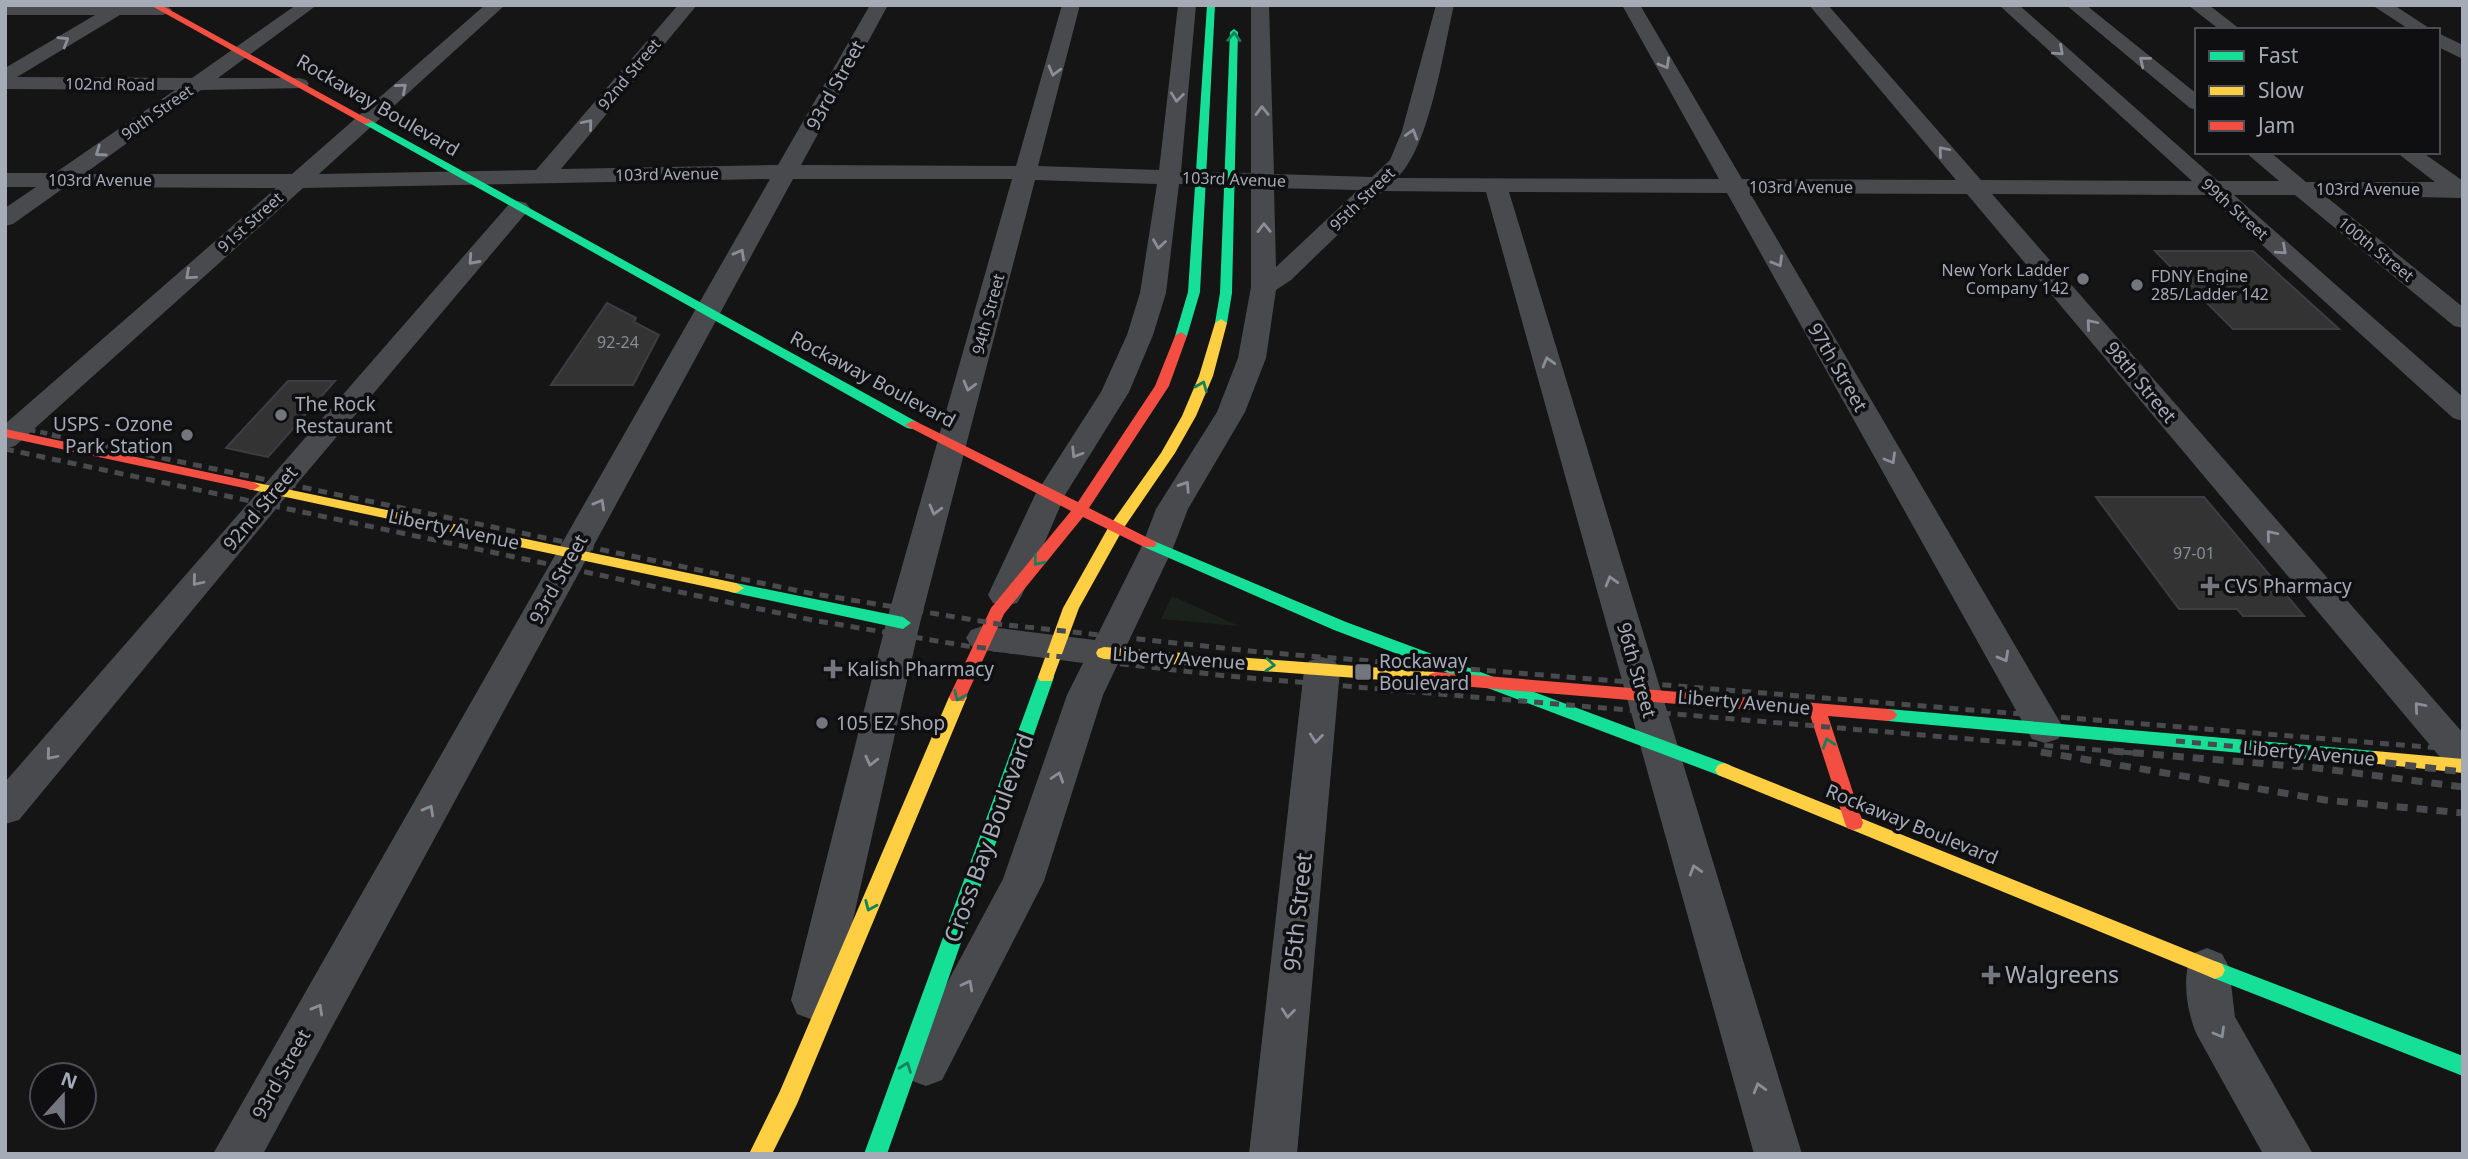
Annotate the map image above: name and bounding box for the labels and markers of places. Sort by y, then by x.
place label: New York Ladder Company 142 [1941,259,2069,299]
place label: FDNY Engine 285/Ladder 142 [2151,265,2269,305]
marker: New York Ladder Company 142 [2075,271,2091,287]
marker: FDNY Engine 285/Ladder 142 [2129,277,2145,293]
place label: The Rock Restaurant [295,391,393,439]
marker: The Rock Restaurant [273,407,289,423]
place label: USPS - Ozone Park Station [53,411,173,459]
marker: USPS - Ozone Park Station [179,427,195,443]
place label: CVS Pharmacy [2224,573,2352,599]
marker: CVS Pharmacy [2202,578,2218,594]
place label: Rockaway Boulevard [1379,648,1469,696]
place label: Kalish Pharmacy [847,656,994,682]
marker: Kalish Pharmacy [825,661,841,677]
marker: Rockaway Boulevard [1353,662,1373,682]
place label: 105 EZ Shop [836,710,945,736]
marker: 105 EZ Shop [814,715,830,731]
place label: Walgreens [2005,958,2119,990]
marker: Walgreens [1983,967,1999,983]

